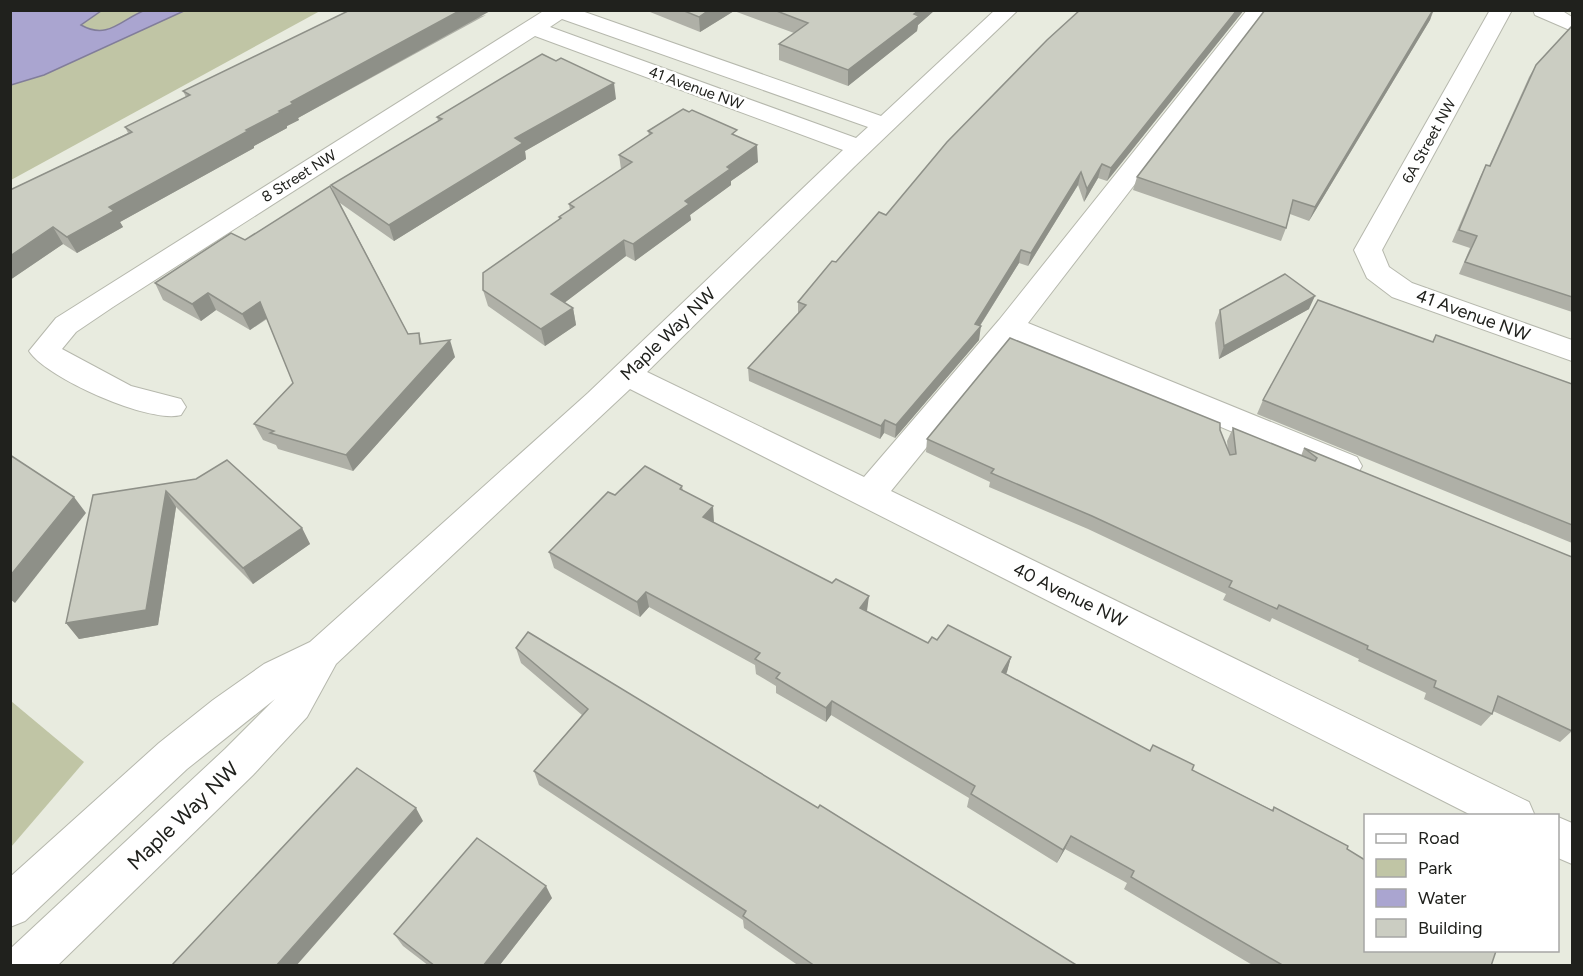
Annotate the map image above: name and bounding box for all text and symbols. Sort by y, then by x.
street label: 41 Avenue NW [646,63,746,114]
street label: 6A Street NW [1398,95,1460,187]
street label: 8 Street NW [258,146,340,206]
street label: Maple Way NW [616,283,721,385]
street label: 41 Avenue NW [1413,284,1534,346]
street label: 40 Avenue NW [1010,558,1131,632]
street label: Maple Way NW [122,756,243,875]
legend [1364,814,1559,952]
text: Road [1418,827,1459,849]
text: Park [1418,857,1453,879]
text: Water [1418,887,1466,909]
text: Building [1418,917,1483,939]

